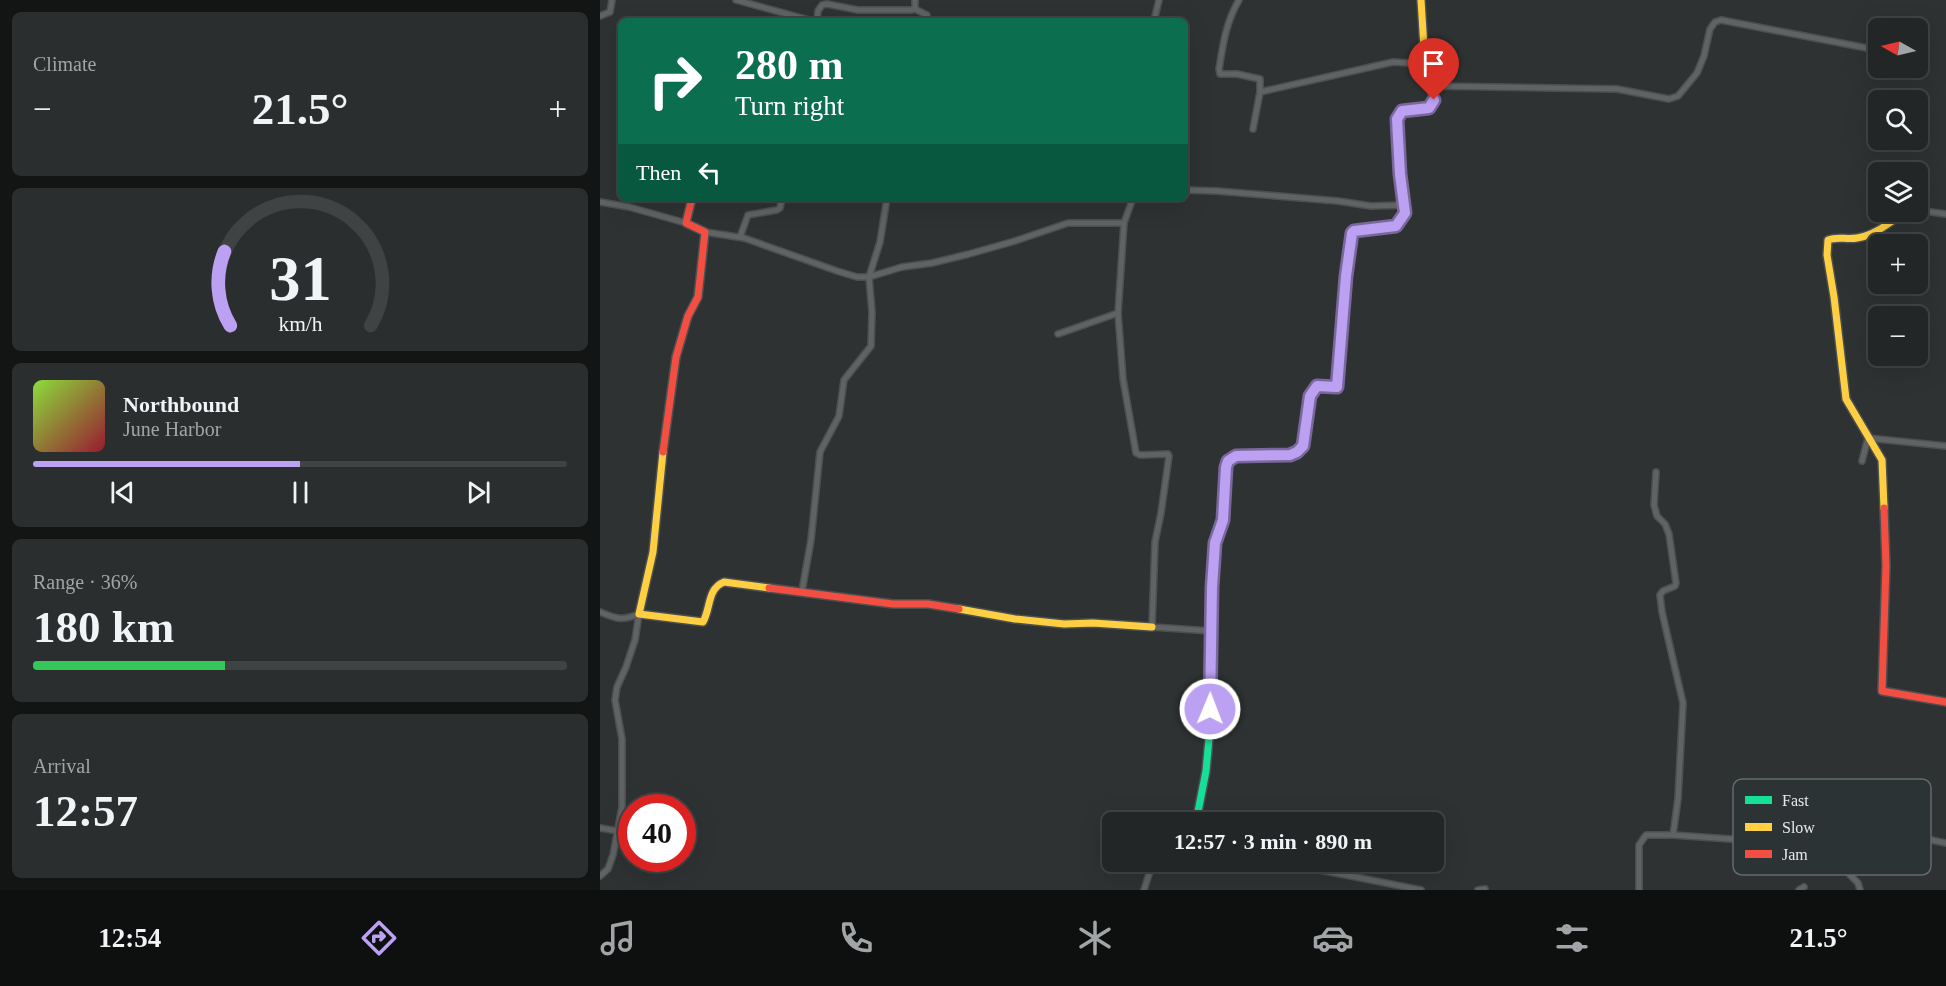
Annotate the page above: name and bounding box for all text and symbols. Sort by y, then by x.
north arrow [1868,18,1928,78]
map controls [1868,18,1928,366]
pin [1408,38,1459,100]
icon: right [636,42,714,120]
text: 280 m [735,42,844,88]
icon: arrive [1417,47,1450,80]
text: Climate [33,53,96,75]
text: 21.5° [252,84,348,134]
button: search [1868,90,1928,150]
text: − [33,91,52,127]
text: + [548,91,567,127]
text: Turn right [735,91,844,121]
icon: left [693,156,726,189]
text: Then [636,160,681,185]
button: layers [1868,162,1928,222]
button: + [1868,234,1928,294]
text: 31 [269,245,331,314]
button: − [1868,306,1928,366]
text: km/h [278,313,322,337]
text: Northbound [123,392,239,417]
text: June Harbor [123,418,221,440]
icon: previous [106,476,139,509]
icon: pause [284,476,317,509]
icon: next [462,476,495,509]
text: Range · 36% [33,571,137,593]
text: 180 km [33,602,174,652]
position arrow [1178,677,1242,741]
text: Arrival [33,755,91,777]
legend [1733,779,1931,875]
text: 12:57 [33,786,138,836]
text: Fast [1782,792,1809,809]
speed limit sign: 40 [618,794,696,872]
text: Slow [1782,819,1815,836]
text: 12:57 · 3 min · 890 m [1174,829,1372,854]
text: Jam [1782,846,1808,863]
icon: directions [358,917,400,959]
icon: music [597,917,639,959]
icon: phone [835,917,877,959]
icon: climate [1074,917,1116,959]
icon: car [1312,917,1354,959]
icon: filters [1551,917,1593,959]
text: 12:54 [98,923,161,953]
text: 21.5° [1790,923,1848,953]

